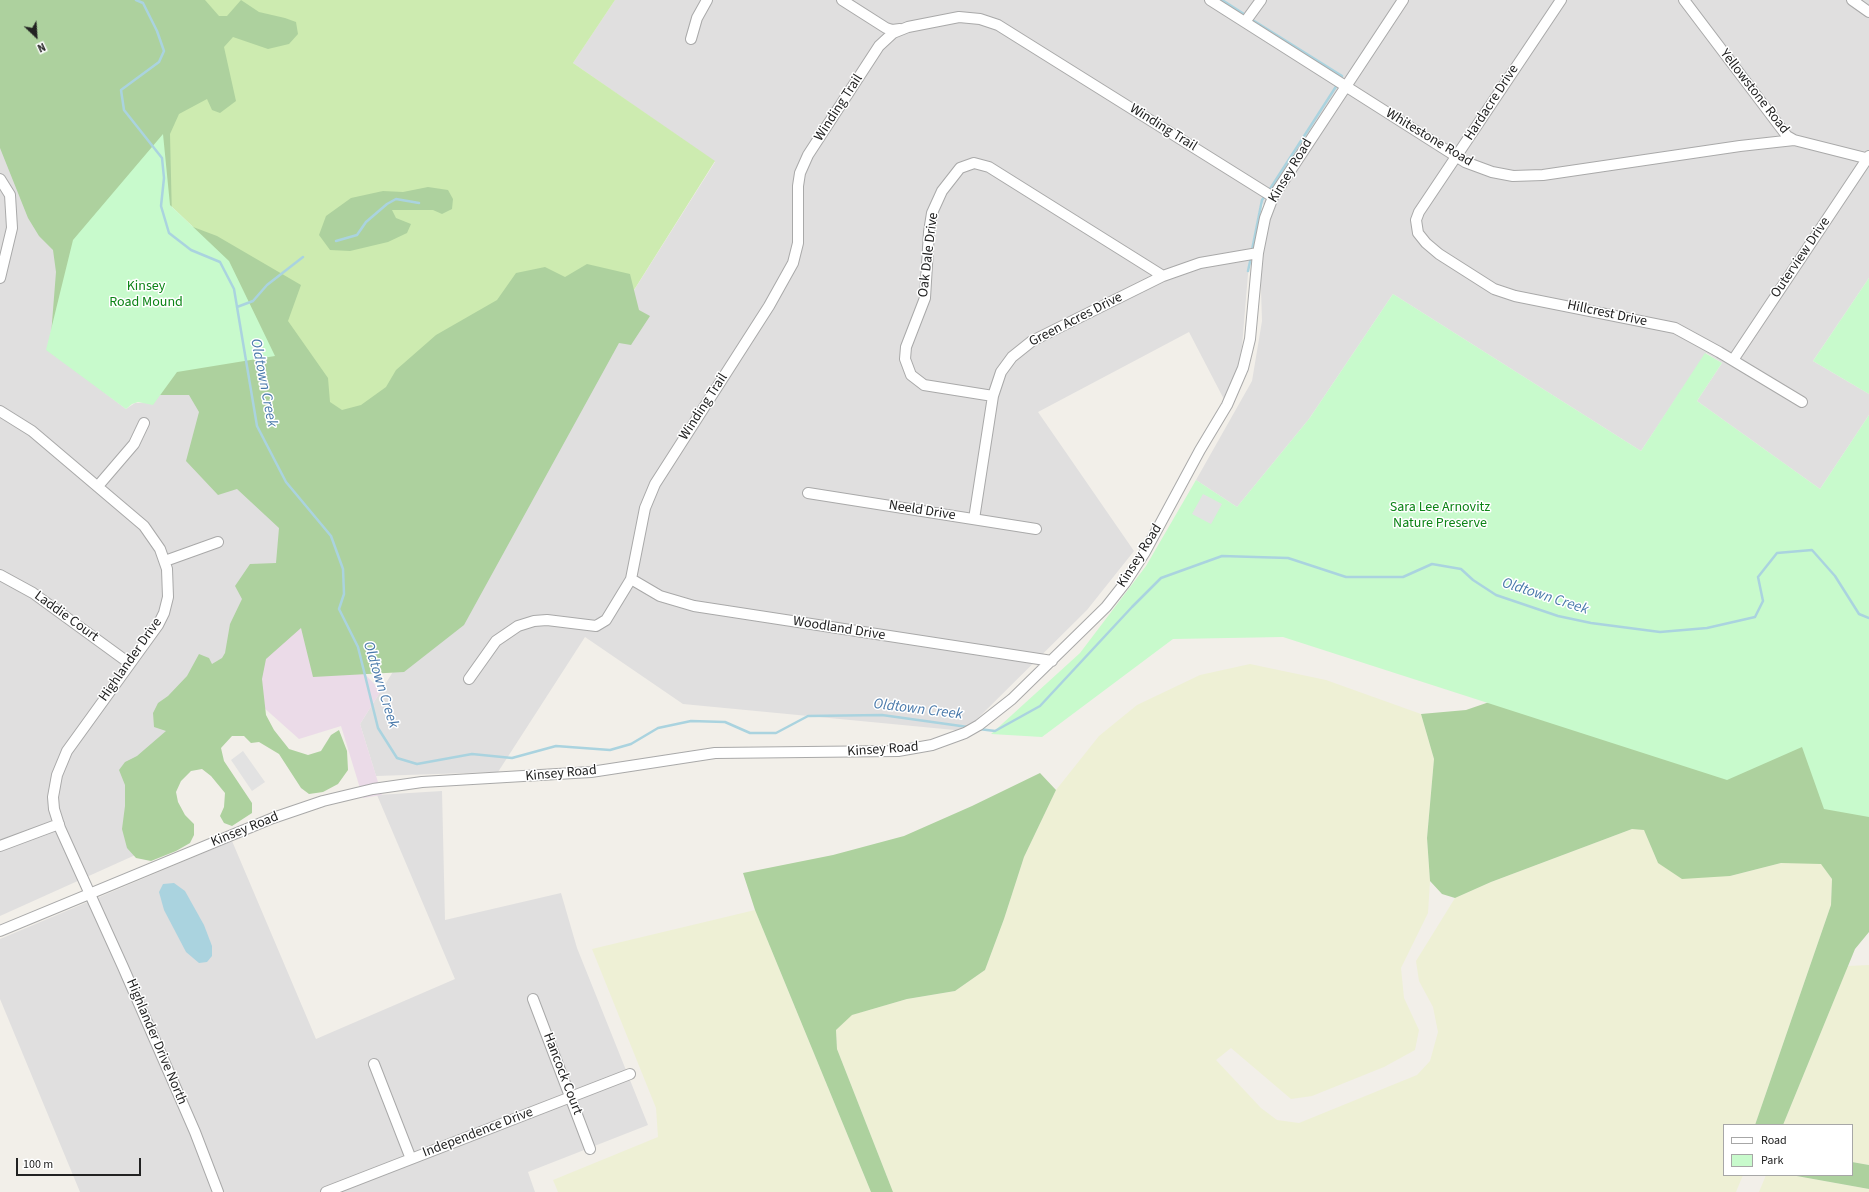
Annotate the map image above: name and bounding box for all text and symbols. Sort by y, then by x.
north arrow [16,16,56,56]
text: N [35,39,48,56]
street label: Yellowstone Road [1716,46,1792,138]
street label: Hardacre Drive [1461,62,1523,144]
street label: Winding Trail [811,71,867,145]
street label: Winding Trail [1126,101,1200,155]
street label: Whitestone Road [1382,105,1476,171]
street label: Kinsey Road [1265,136,1317,206]
street label: Oak Dale Drive [915,212,943,298]
street label: Outerview Drive [1768,214,1834,302]
park label: Kinsey Road Mound [109,279,183,312]
street label: Green Acres Drive [1027,289,1125,351]
street label: Hillcrest Drive [1566,297,1648,331]
water label: Oldtown Creek [246,337,280,429]
street label: Winding Trail [676,370,732,444]
street label: Neeld Drive [887,497,957,525]
park label: Sara Lee Arnovitz Nature Preserve [1390,500,1490,532]
street label: Kinsey Road [1114,521,1166,591]
water label: Oldtown Creek [1500,575,1590,619]
street label: Laddie Court [31,588,101,646]
street label: Woodland Drive [792,613,886,645]
street label: Highlander Drive [96,615,166,705]
water label: Oldtown Creek [358,639,402,731]
water label: Oldtown Creek [872,696,964,724]
street label: Kinsey Road [847,739,919,761]
street label: Kinsey Road [525,763,597,785]
street label: Kinsey Road [209,809,281,851]
street label: Highlander Drive North [122,977,190,1107]
street label: Hancock Court [539,1031,585,1117]
street label: Independence Drive [420,1104,536,1162]
legend [1723,1124,1853,1176]
text: Road [1761,1132,1787,1149]
scale bar [18,1150,143,1176]
text: Park [1761,1152,1783,1169]
text: 100 m [23,1156,53,1173]

